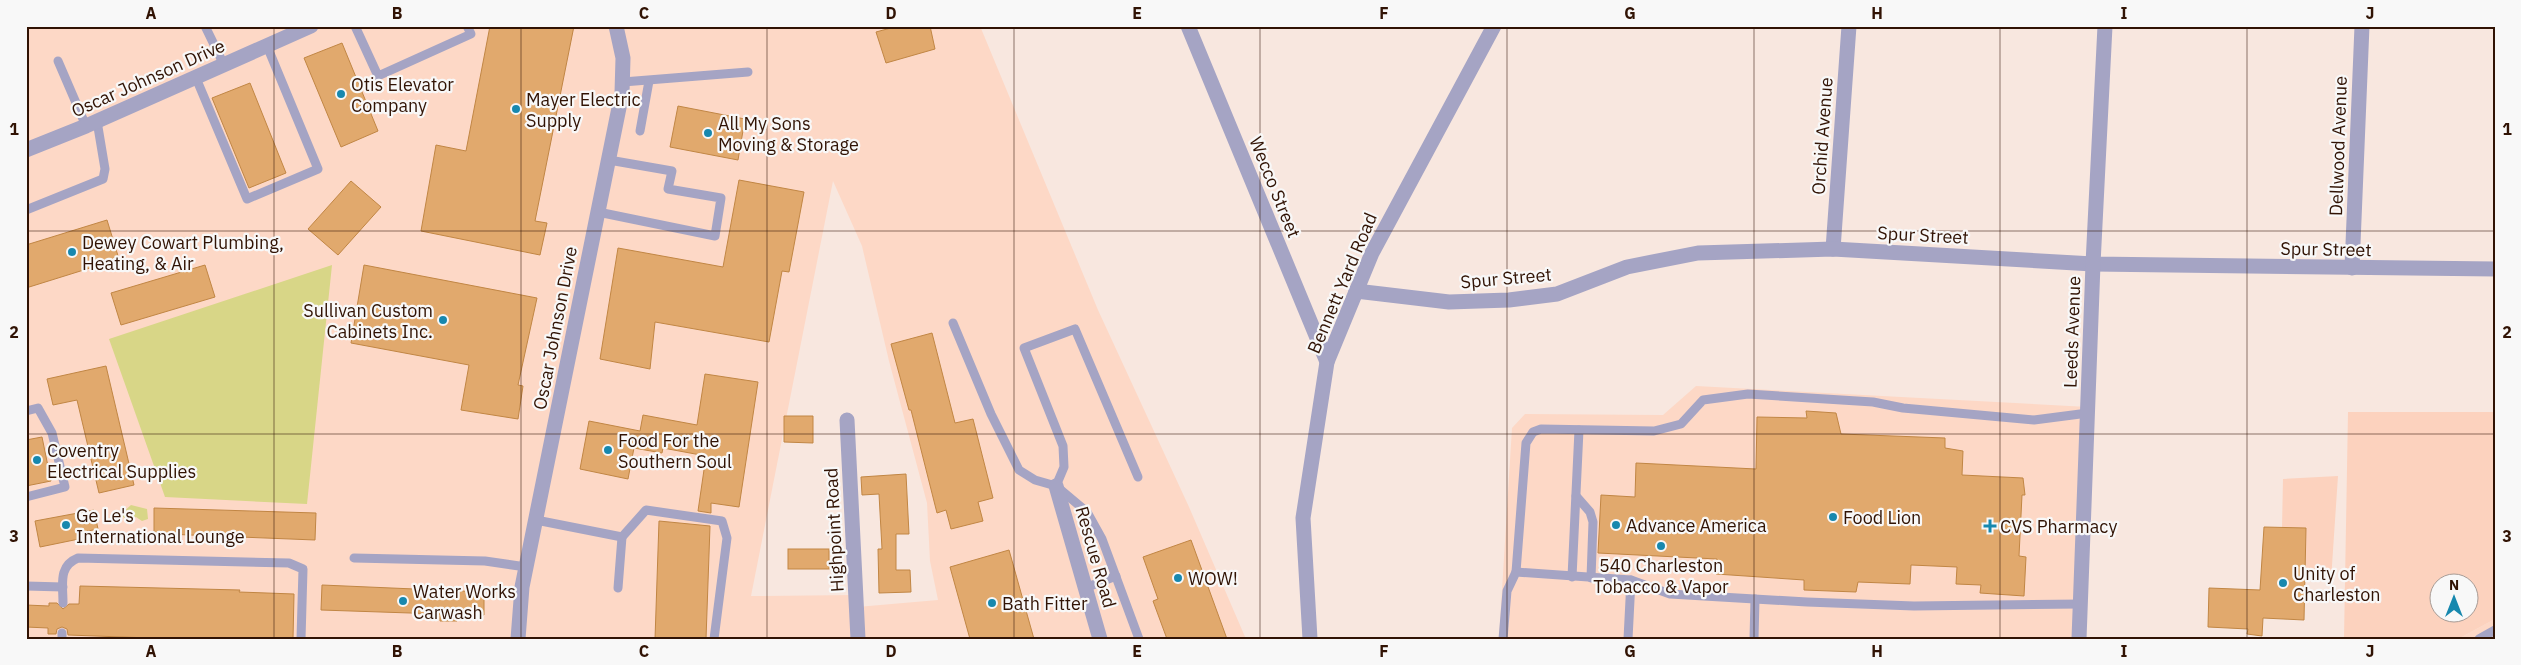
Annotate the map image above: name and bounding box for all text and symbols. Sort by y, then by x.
text: A [146,3,157,23]
text: B [392,3,403,23]
text: C [639,3,649,23]
text: D [885,3,897,23]
text: E [1132,3,1142,23]
text: F [1379,3,1389,23]
text: G [1624,3,1636,23]
text: H [1871,3,1883,23]
text: I [2121,3,2128,23]
text: J [2366,3,2374,23]
street label: Oscar Johnson Drive [68,34,229,122]
place label: Otis Elevator Company [351,73,454,117]
street label: Dellwood Avenue [2324,75,2352,216]
street label: Orchid Avenue [1806,76,1838,196]
marker: Otis Elevator Company [335,88,347,100]
place label: Mayer Electric Supply [526,88,641,132]
marker: Mayer Electric Supply [510,103,522,115]
place label: All My Sons Moving & Storage [718,112,859,156]
text: 1 [9,119,19,139]
text: 1 [2502,119,2512,139]
marker: All My Sons Moving & Storage [702,127,714,139]
street label: Wecco Street [1244,133,1306,241]
street label: Bennett Yard Road [1302,209,1382,357]
street label: Spur Street [1877,221,1969,249]
place label: Dewey Cowart Plumbing, Heating, & Air [82,231,284,275]
street label: Spur Street [2280,237,2372,261]
street label: Oscar Johnson Drive [528,244,582,412]
marker: Dewey Cowart Plumbing, Heating, & Air [66,246,78,258]
street label: Spur Street [1459,263,1553,293]
street label: Leeds Avenue [2059,275,2085,388]
place label: Sullivan Custom Cabinets Inc. [303,299,433,343]
marker: Sullivan Custom Cabinets Inc. [437,314,449,326]
text: 2 [9,322,19,342]
text: 2 [2502,322,2512,342]
place label: Food For the Southern Soul [618,429,732,473]
place label: Coventry Electrical Supplies [47,439,196,483]
marker: Food For the Southern Soul [602,444,614,456]
marker: Coventry Electrical Supplies [31,454,43,466]
street label: Highpoint Road [819,467,849,593]
place label: Ge Le's International Lounge [76,504,245,548]
street label: Rescue Road [1071,504,1121,610]
place label: Food Lion [1843,506,1921,529]
marker: Food Lion [1827,511,1839,523]
place label: Advance America [1626,514,1767,537]
place label: CVS Pharmacy [2000,515,2117,538]
marker: Ge Le's International Lounge [60,519,72,531]
marker: Advance America [1610,519,1622,531]
marker: CVS Pharmacy [1984,520,1996,532]
text: 3 [9,526,19,546]
text: 3 [2502,526,2512,546]
marker: 540 Charleston Tobacco & Vapor [1655,540,1667,552]
place label: 540 Charleston Tobacco & Vapor [1593,554,1729,598]
place label: Unity of Charleston [2293,562,2381,606]
place label: WOW! [1188,567,1238,590]
marker: WOW! [1172,572,1184,584]
north arrow [2428,572,2478,622]
text: N [2449,576,2459,594]
marker: Unity of Charleston [2277,577,2289,589]
place label: Water Works Carwash [413,580,516,624]
place label: Bath Fitter [1002,592,1088,615]
marker: Water Works Carwash [397,595,409,607]
marker: Bath Fitter [986,597,998,609]
text: A [146,641,157,661]
text: B [392,641,403,661]
text: C [639,641,649,661]
text: D [885,641,897,661]
text: E [1132,641,1142,661]
text: F [1379,641,1389,661]
text: G [1624,641,1636,661]
text: H [1871,641,1883,661]
text: I [2121,641,2128,661]
text: J [2366,641,2374,661]

